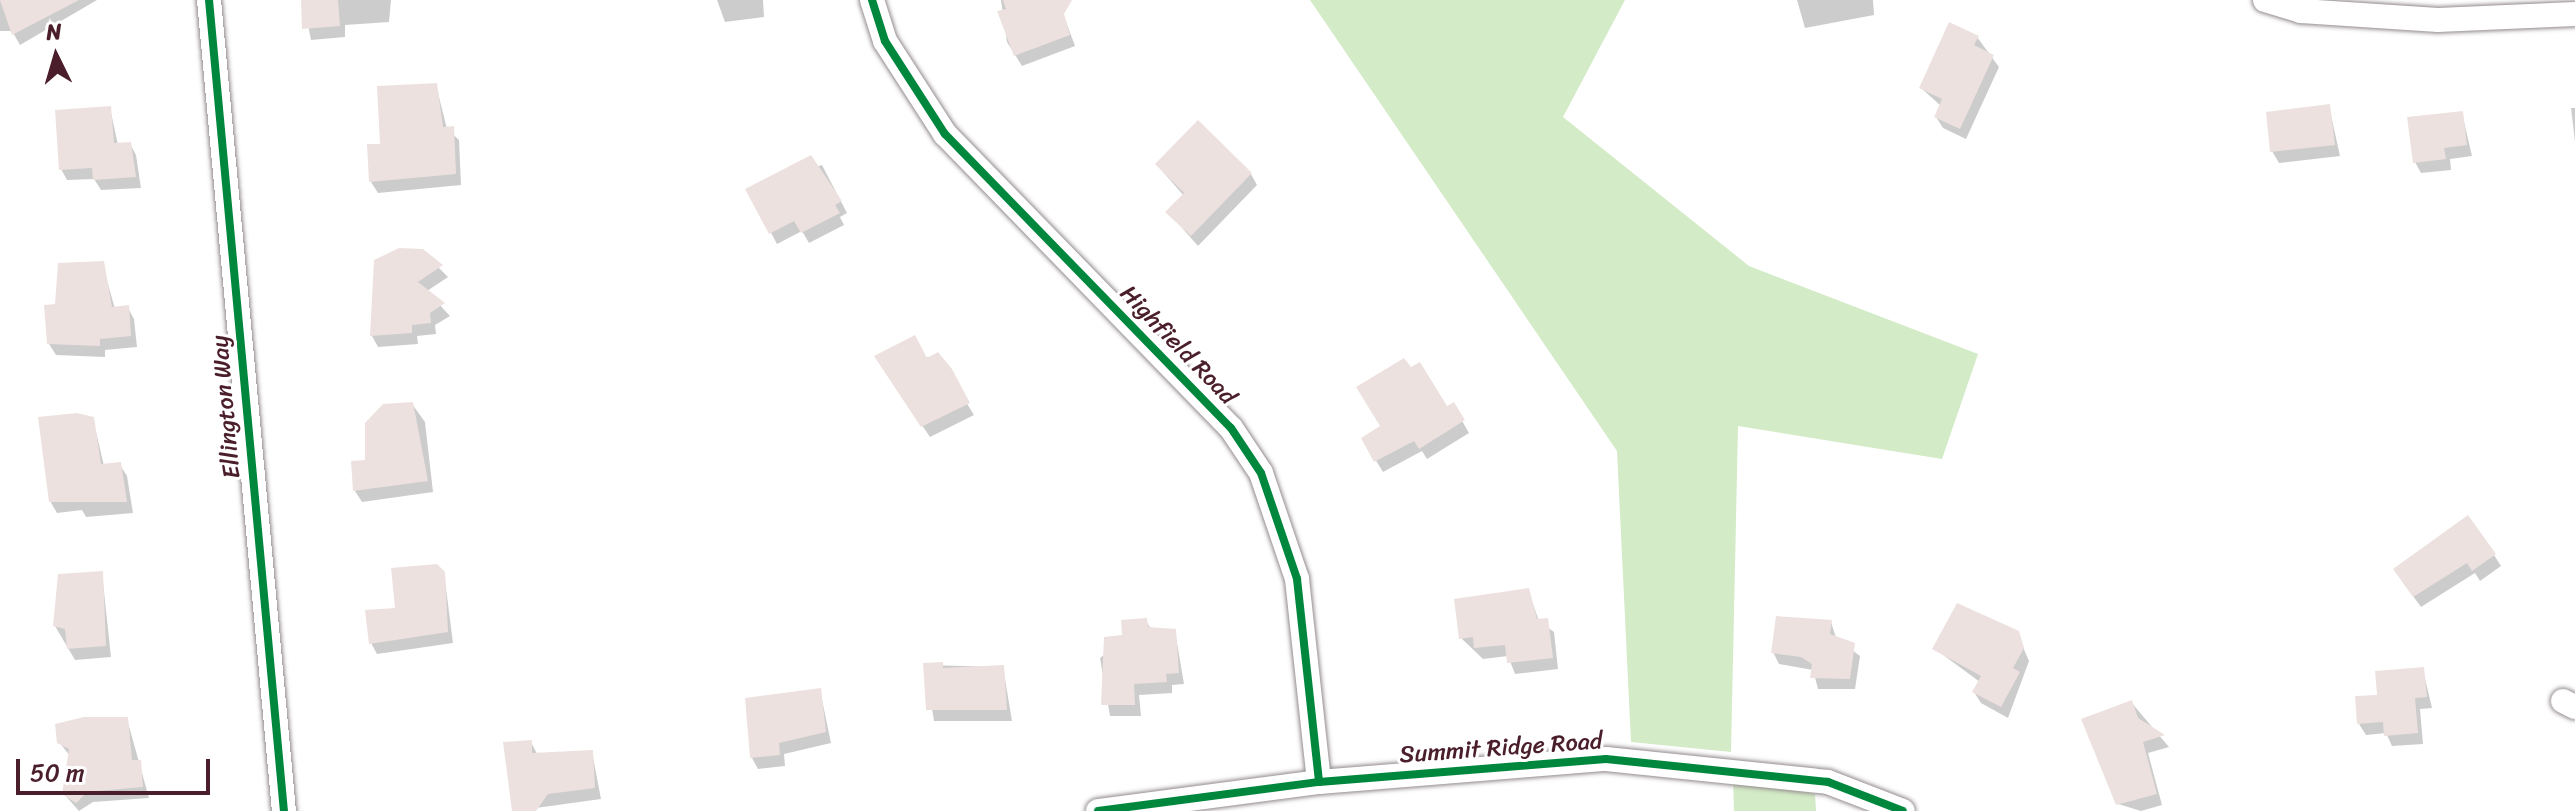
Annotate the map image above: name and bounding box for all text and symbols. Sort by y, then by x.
text: N [45,12,63,52]
north arrow [16,16,96,96]
street label: Highfield Road [1114,279,1242,411]
street label: Ellington Way [205,334,247,480]
street label: Summit Ridge Road [1399,727,1603,769]
scale bar [20,743,214,793]
text: 50 m [30,752,85,794]

